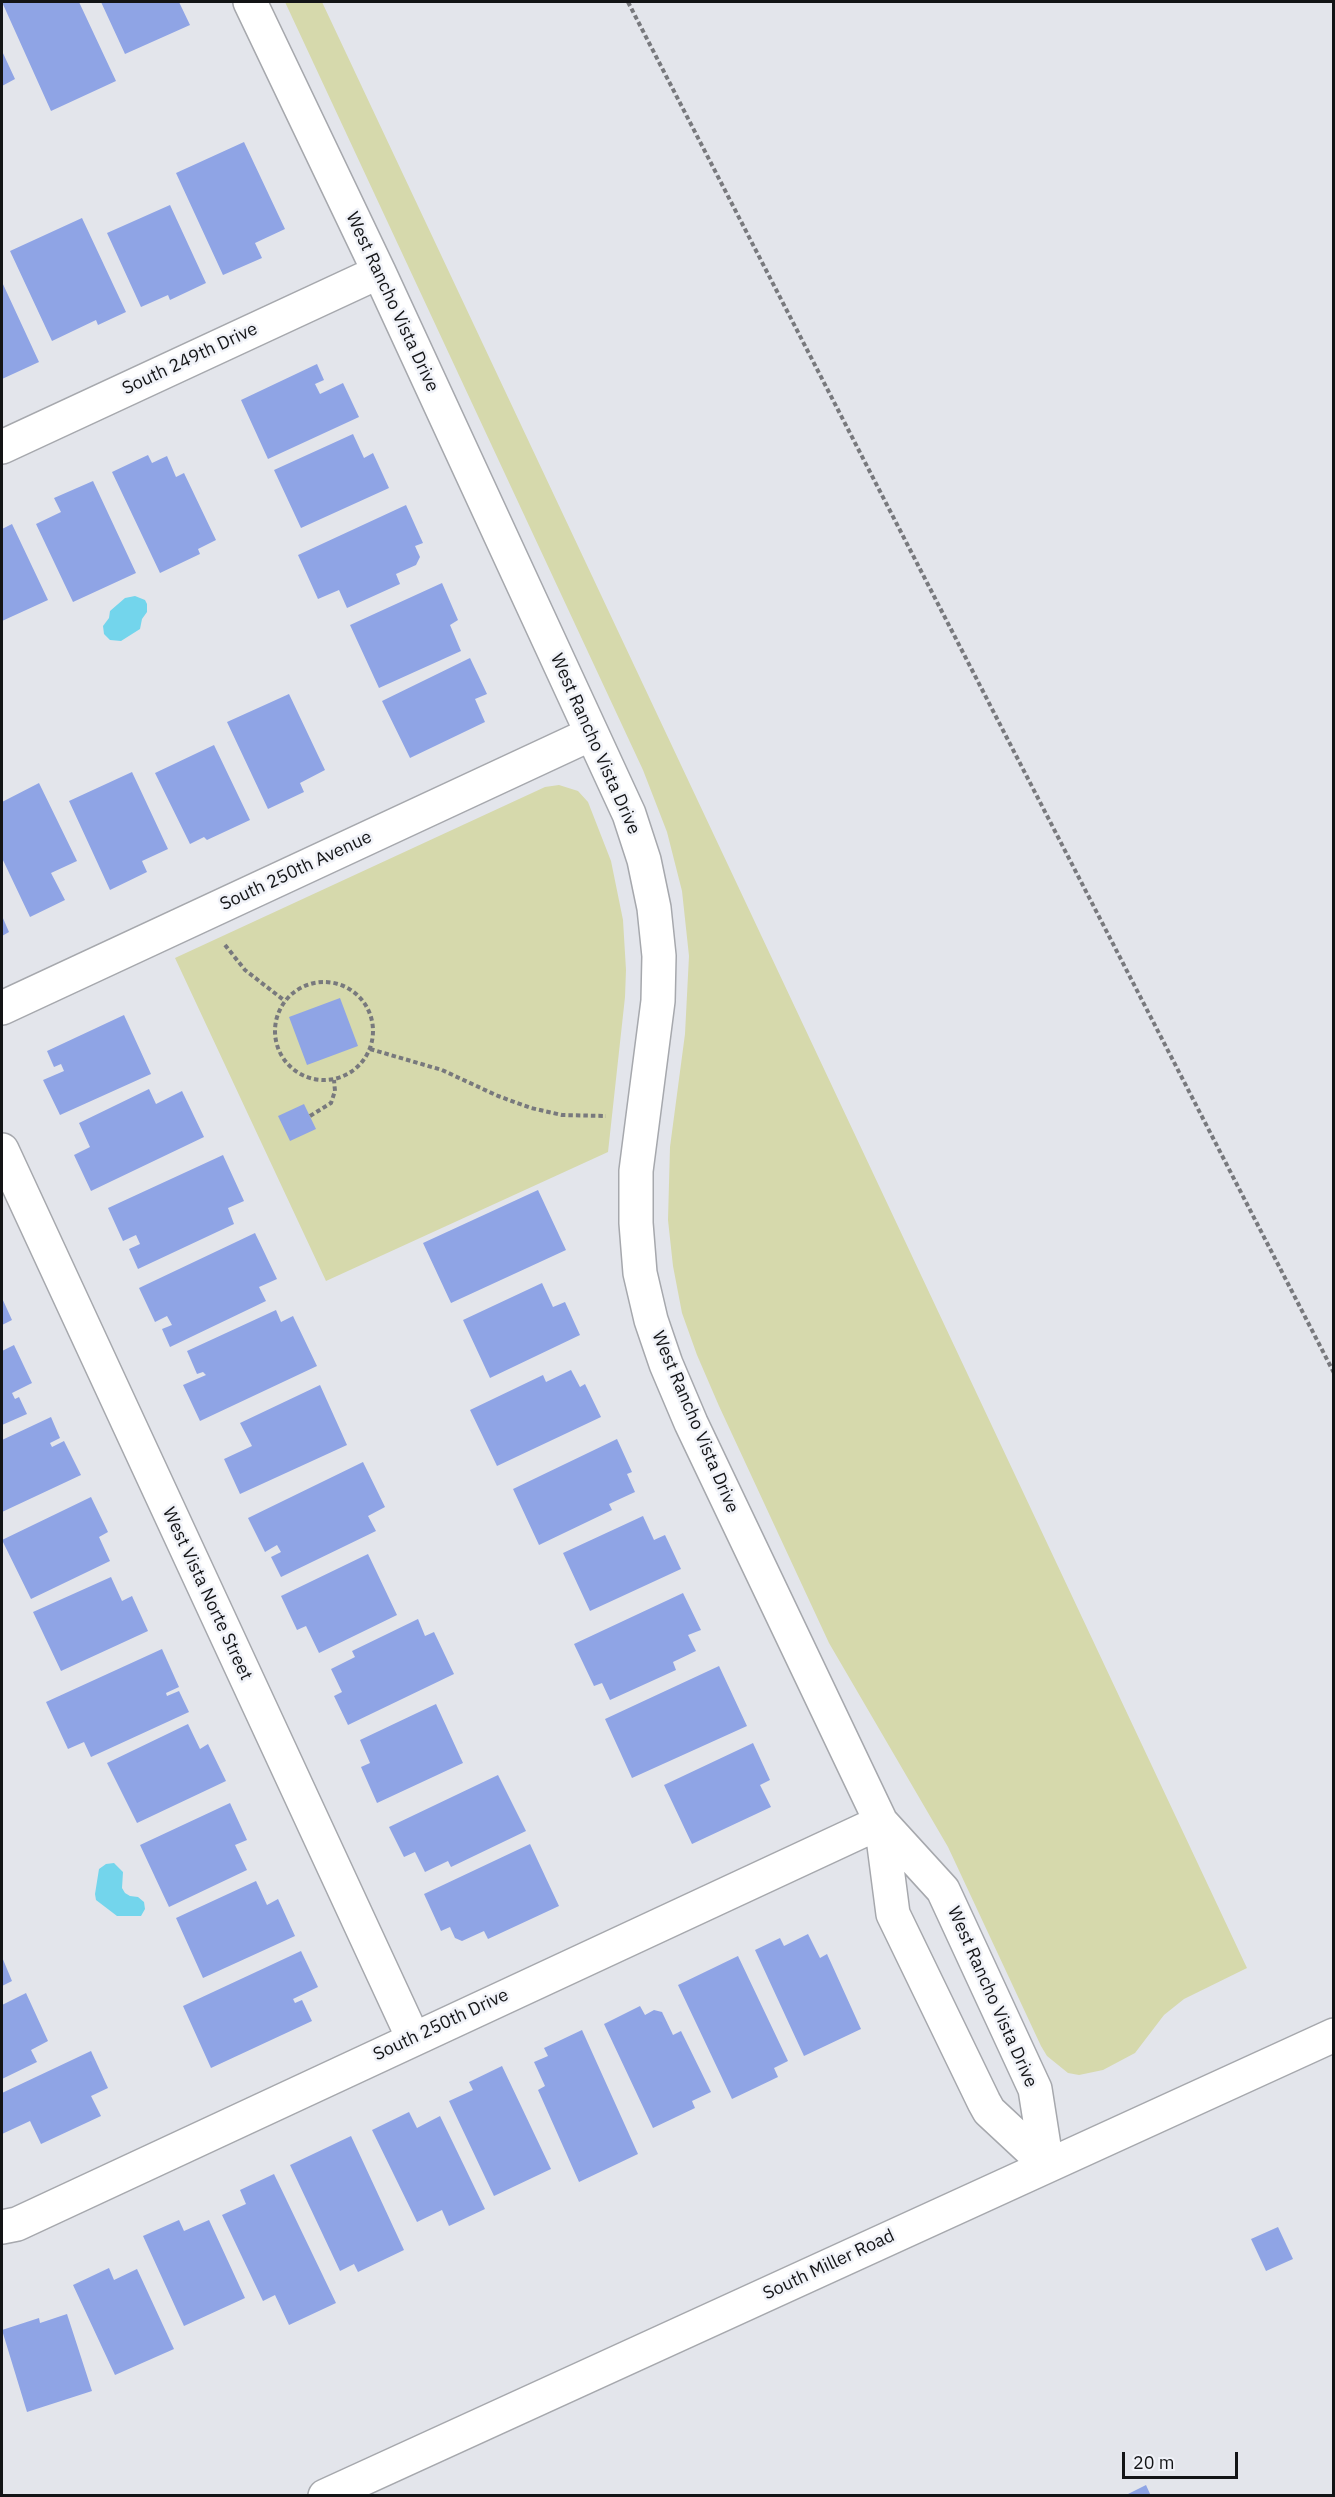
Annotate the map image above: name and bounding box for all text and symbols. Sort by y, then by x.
street label: West Rancho Vista Drive [341,209,443,395]
street label: South 249th Drive [119,318,261,400]
street label: West Rancho Vista Drive [545,650,645,838]
street label: South 250th Avenue [217,826,375,916]
street label: West Rancho Vista Drive [647,1328,743,1516]
street label: West Vista Norte Street [157,1504,257,1684]
street label: West Rancho Vista Drive [942,1903,1042,2091]
street label: South 250th Drive [370,1984,512,2066]
street label: South Miller Road [760,2225,898,2305]
scale bar [1125,2440,1240,2478]
text: 20 m [1133,2451,1175,2474]

